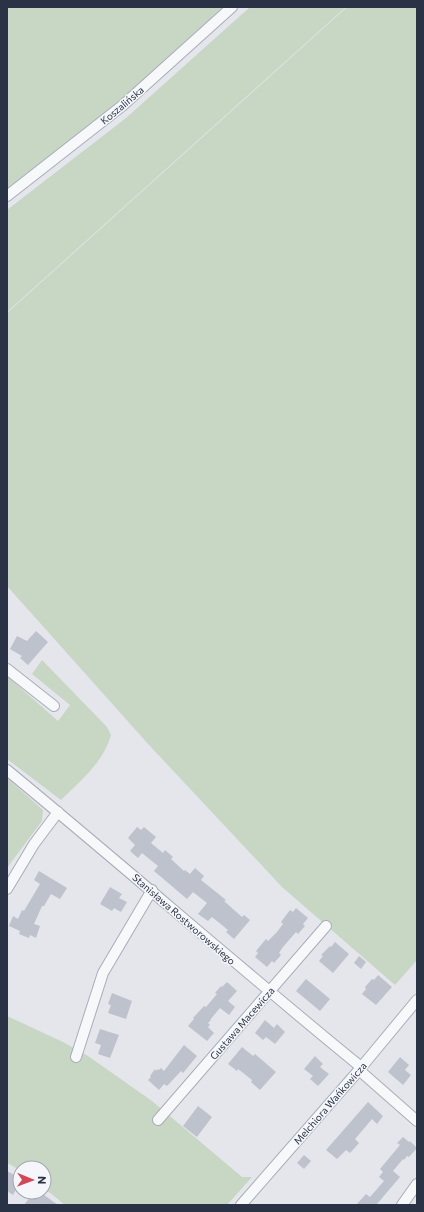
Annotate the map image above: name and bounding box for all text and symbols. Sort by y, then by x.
street label: Koszalińska [98,83,146,127]
street label: Stanisława Rostworowskiego [130,871,238,967]
street label: Gustawa Macewicza [207,984,277,1062]
street label: Melchiora Wańkowicza [291,1059,369,1147]
north arrow [12,1160,52,1200]
text: N [36,1176,49,1184]

